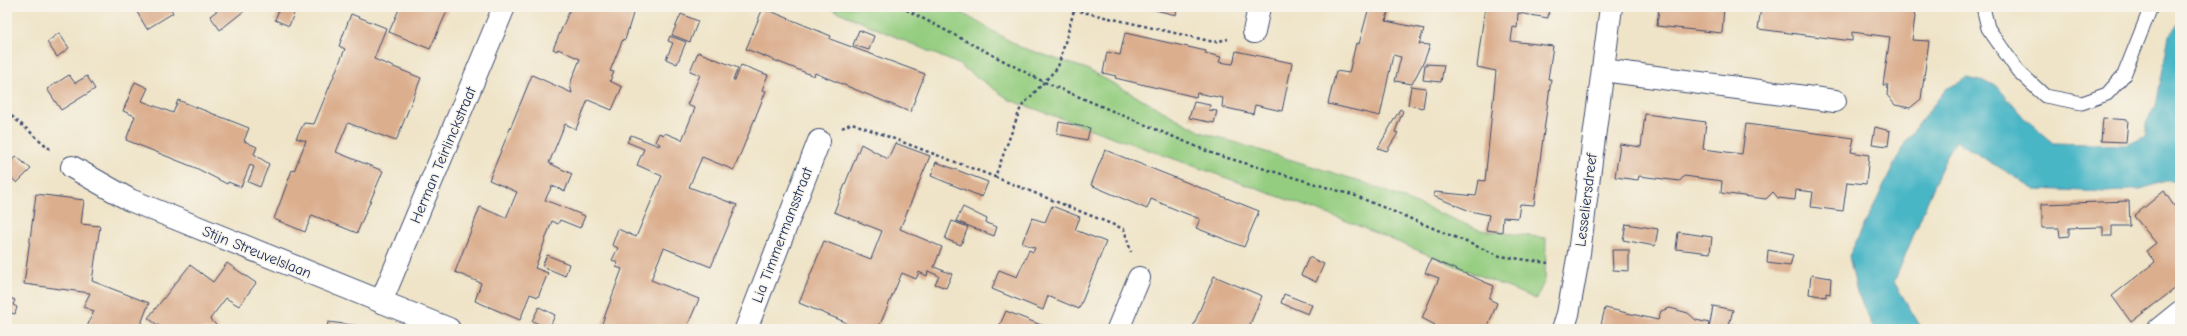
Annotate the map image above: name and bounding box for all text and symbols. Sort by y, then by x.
street label: Herman Teirlinckstraat [406,83,480,226]
street label: Lesseliersdreef [1571,151,1601,248]
street label: Lia Timmermansstraat [748,164,816,305]
street label: Stijn Streuvelslaan [200,222,314,282]

